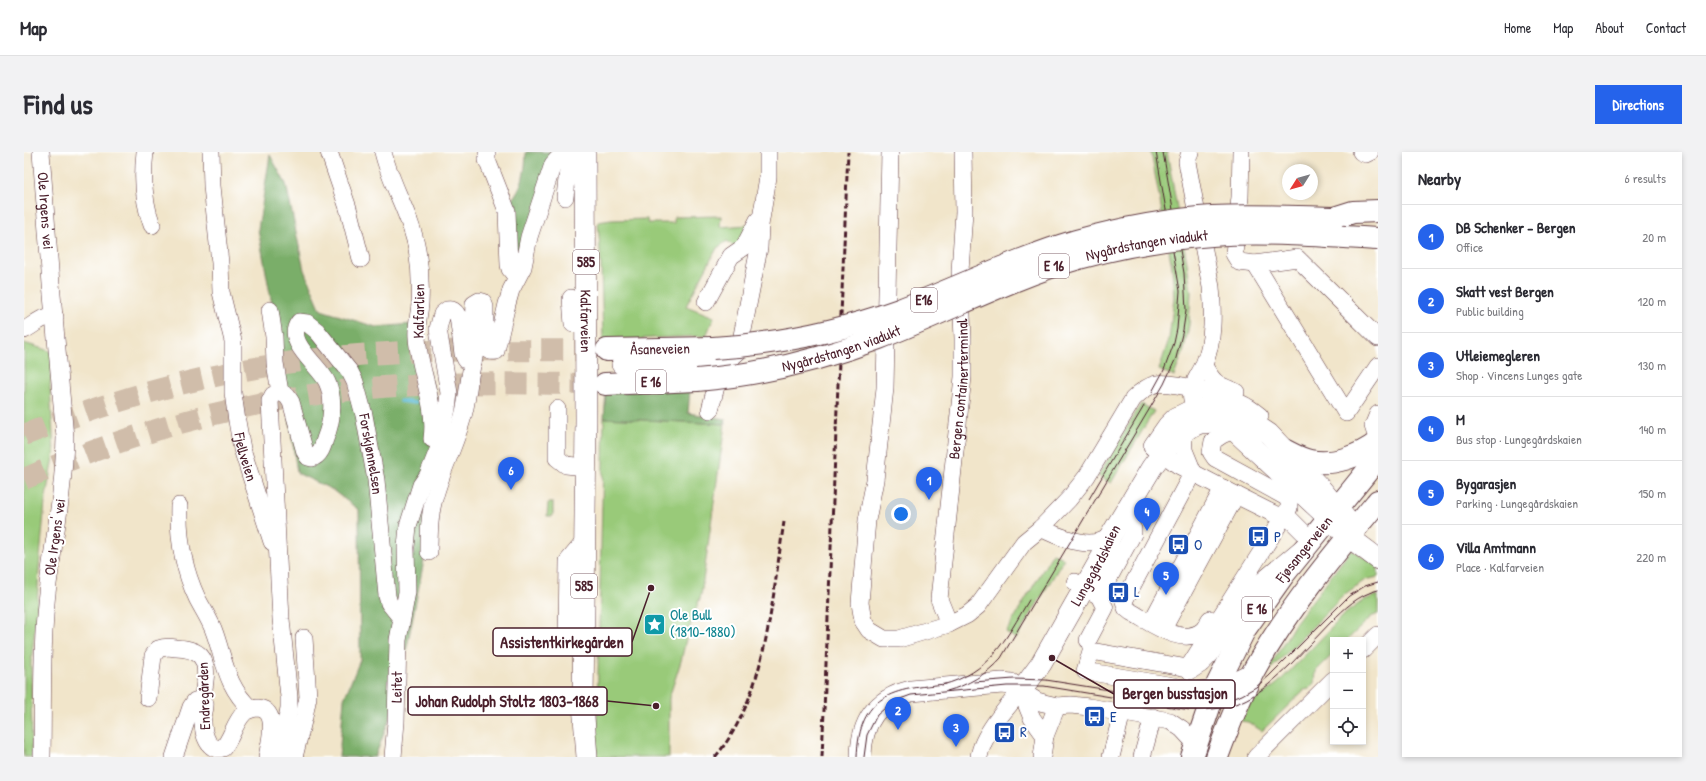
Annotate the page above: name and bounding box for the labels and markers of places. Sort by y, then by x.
pin: 6 [498,457,524,490]
pin: 1 [916,467,942,500]
pin: 4 [1134,498,1160,531]
bus stop icon: P [1245,524,1271,550]
place label: P [1274,526,1281,547]
bus stop icon: O [1165,532,1191,558]
place label: O [1194,534,1202,555]
pin: 5 [1153,562,1179,595]
bus stop icon: L [1106,579,1132,605]
place label: L [1134,581,1140,602]
place label: Ole Bull (1810-1880) [670,604,736,642]
place icon: Ole Bull (1810-1880) [642,611,668,637]
callout: Assistentkirkegården [493,628,632,656]
callout: Bergen busstasjon [1114,680,1235,708]
callout: Johan Rudolph Stoltz 1803-1868 [408,687,607,715]
pin: 2 [885,697,911,730]
bus stop icon: E [1081,704,1107,730]
place label: E [1110,706,1117,727]
pin: 3 [943,714,969,747]
bus stop icon: R [992,719,1018,745]
place label: R [1020,721,1027,742]

